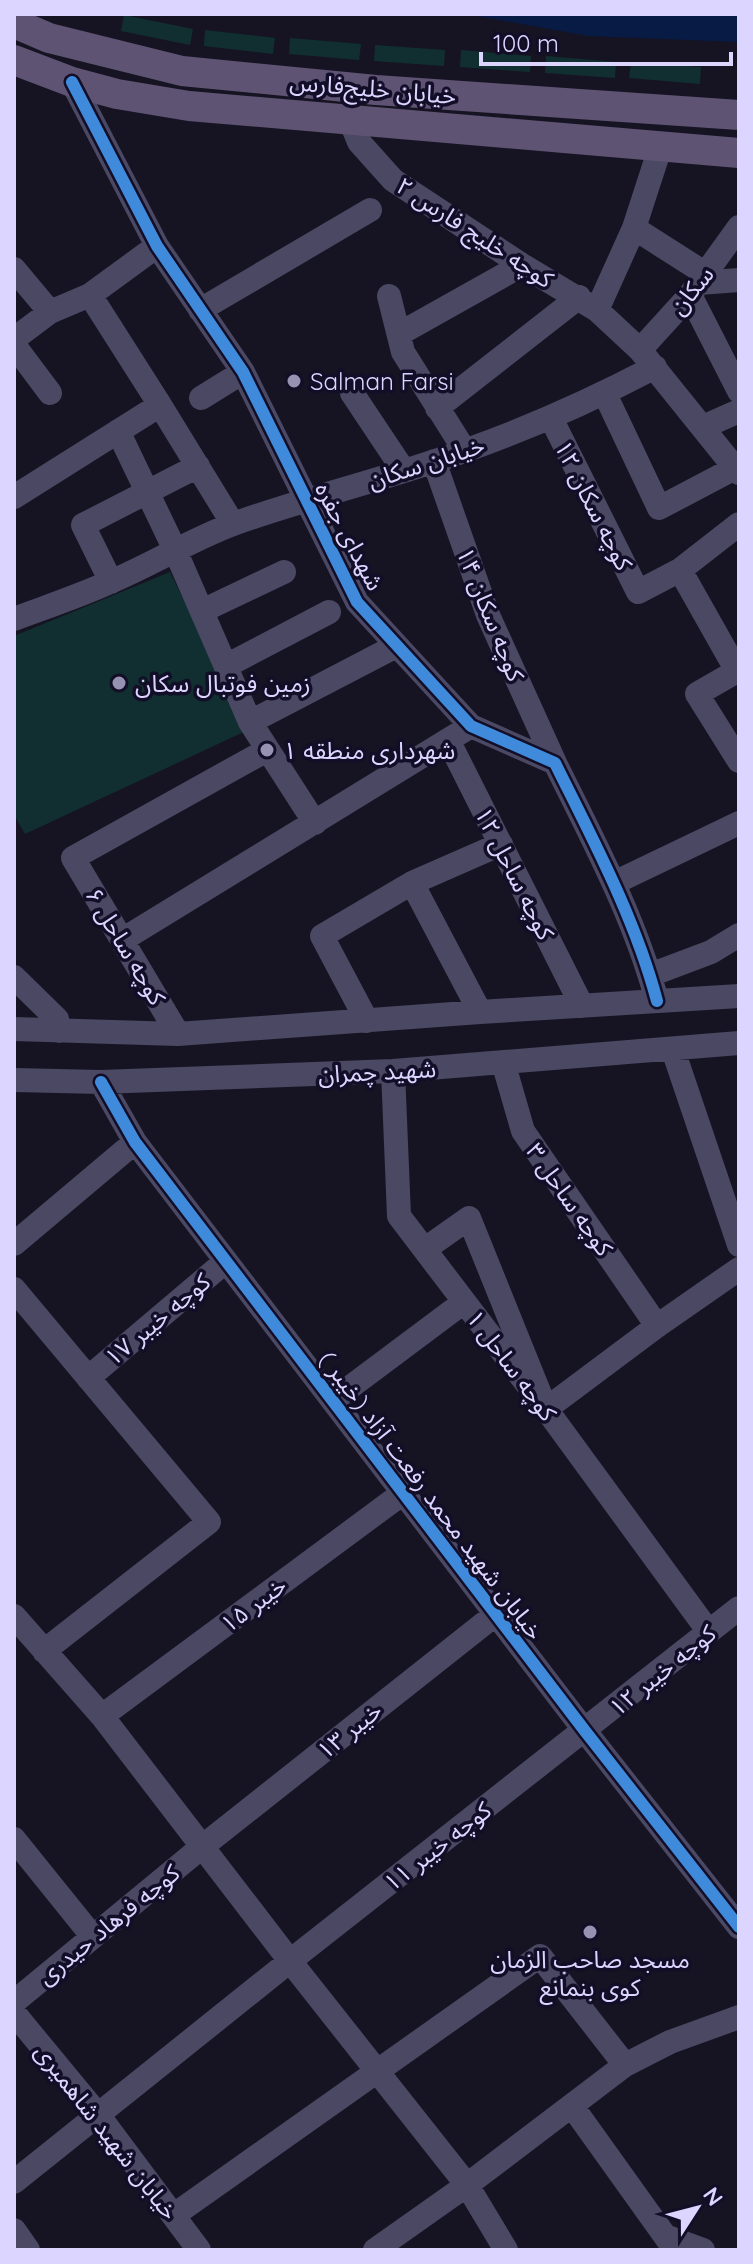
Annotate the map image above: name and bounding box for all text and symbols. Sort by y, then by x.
scale bar [481,16,731,66]
text: 100 m [493,28,559,58]
street label: خیابان خلیج‌فارس [288,66,458,113]
street label: کوچه خلیج فارس ۲ [389,170,560,297]
street label: سکان [662,259,720,321]
place label: Salman Farsi [310,366,454,396]
marker: Salman Farsi [285,372,303,390]
street label: خیابان سکان [364,429,488,495]
street label: کوچه سکان ۱۲ [547,435,640,577]
street label: شهدای جفره [309,477,391,595]
street label: کوچه سکان ۱۴ [449,543,532,687]
place label: زمین فوتبال سکان [135,668,311,698]
marker: زمین فوتبال سکان [110,674,128,692]
place label: شهرداری منطقه ١ [283,735,455,765]
marker: شهرداری منطقه ١ [258,741,276,759]
street label: کوچه ساحل ۱۲ [468,802,562,946]
street label: کوچه ساحل ۶ [78,882,173,1012]
street label: شهید چمران [317,1053,437,1090]
street label: کوچه ساحل ۳ [519,1137,621,1263]
street label: کوچه خیبر ۱۷ [98,1266,217,1373]
street label: کوچه ساحل ۱ [460,1304,564,1428]
street label: ( خیبر) خیابان شهید محمد رفعت آزاد [314,1345,550,1645]
street label: خیبر ۱۵ [214,1569,292,1639]
street label: کوچه خیبر ۱۲ [603,1617,723,1723]
street label: خیبر ۱۳ [310,1695,388,1765]
street label: کوچه خیبر ۱۱ [377,1794,498,1898]
street label: کوچه فرهاد حیدری [31,1857,187,1991]
marker: مسجد صاحب الزمان کوی بنمانع [581,1923,599,1941]
place label: مسجد صاحب الزمان کوی بنمانع [490,1944,690,2005]
street label: خیابان شهید شاهمیری [29,2037,185,2225]
north arrow [657,2168,737,2248]
text: N [697,2181,729,2211]

